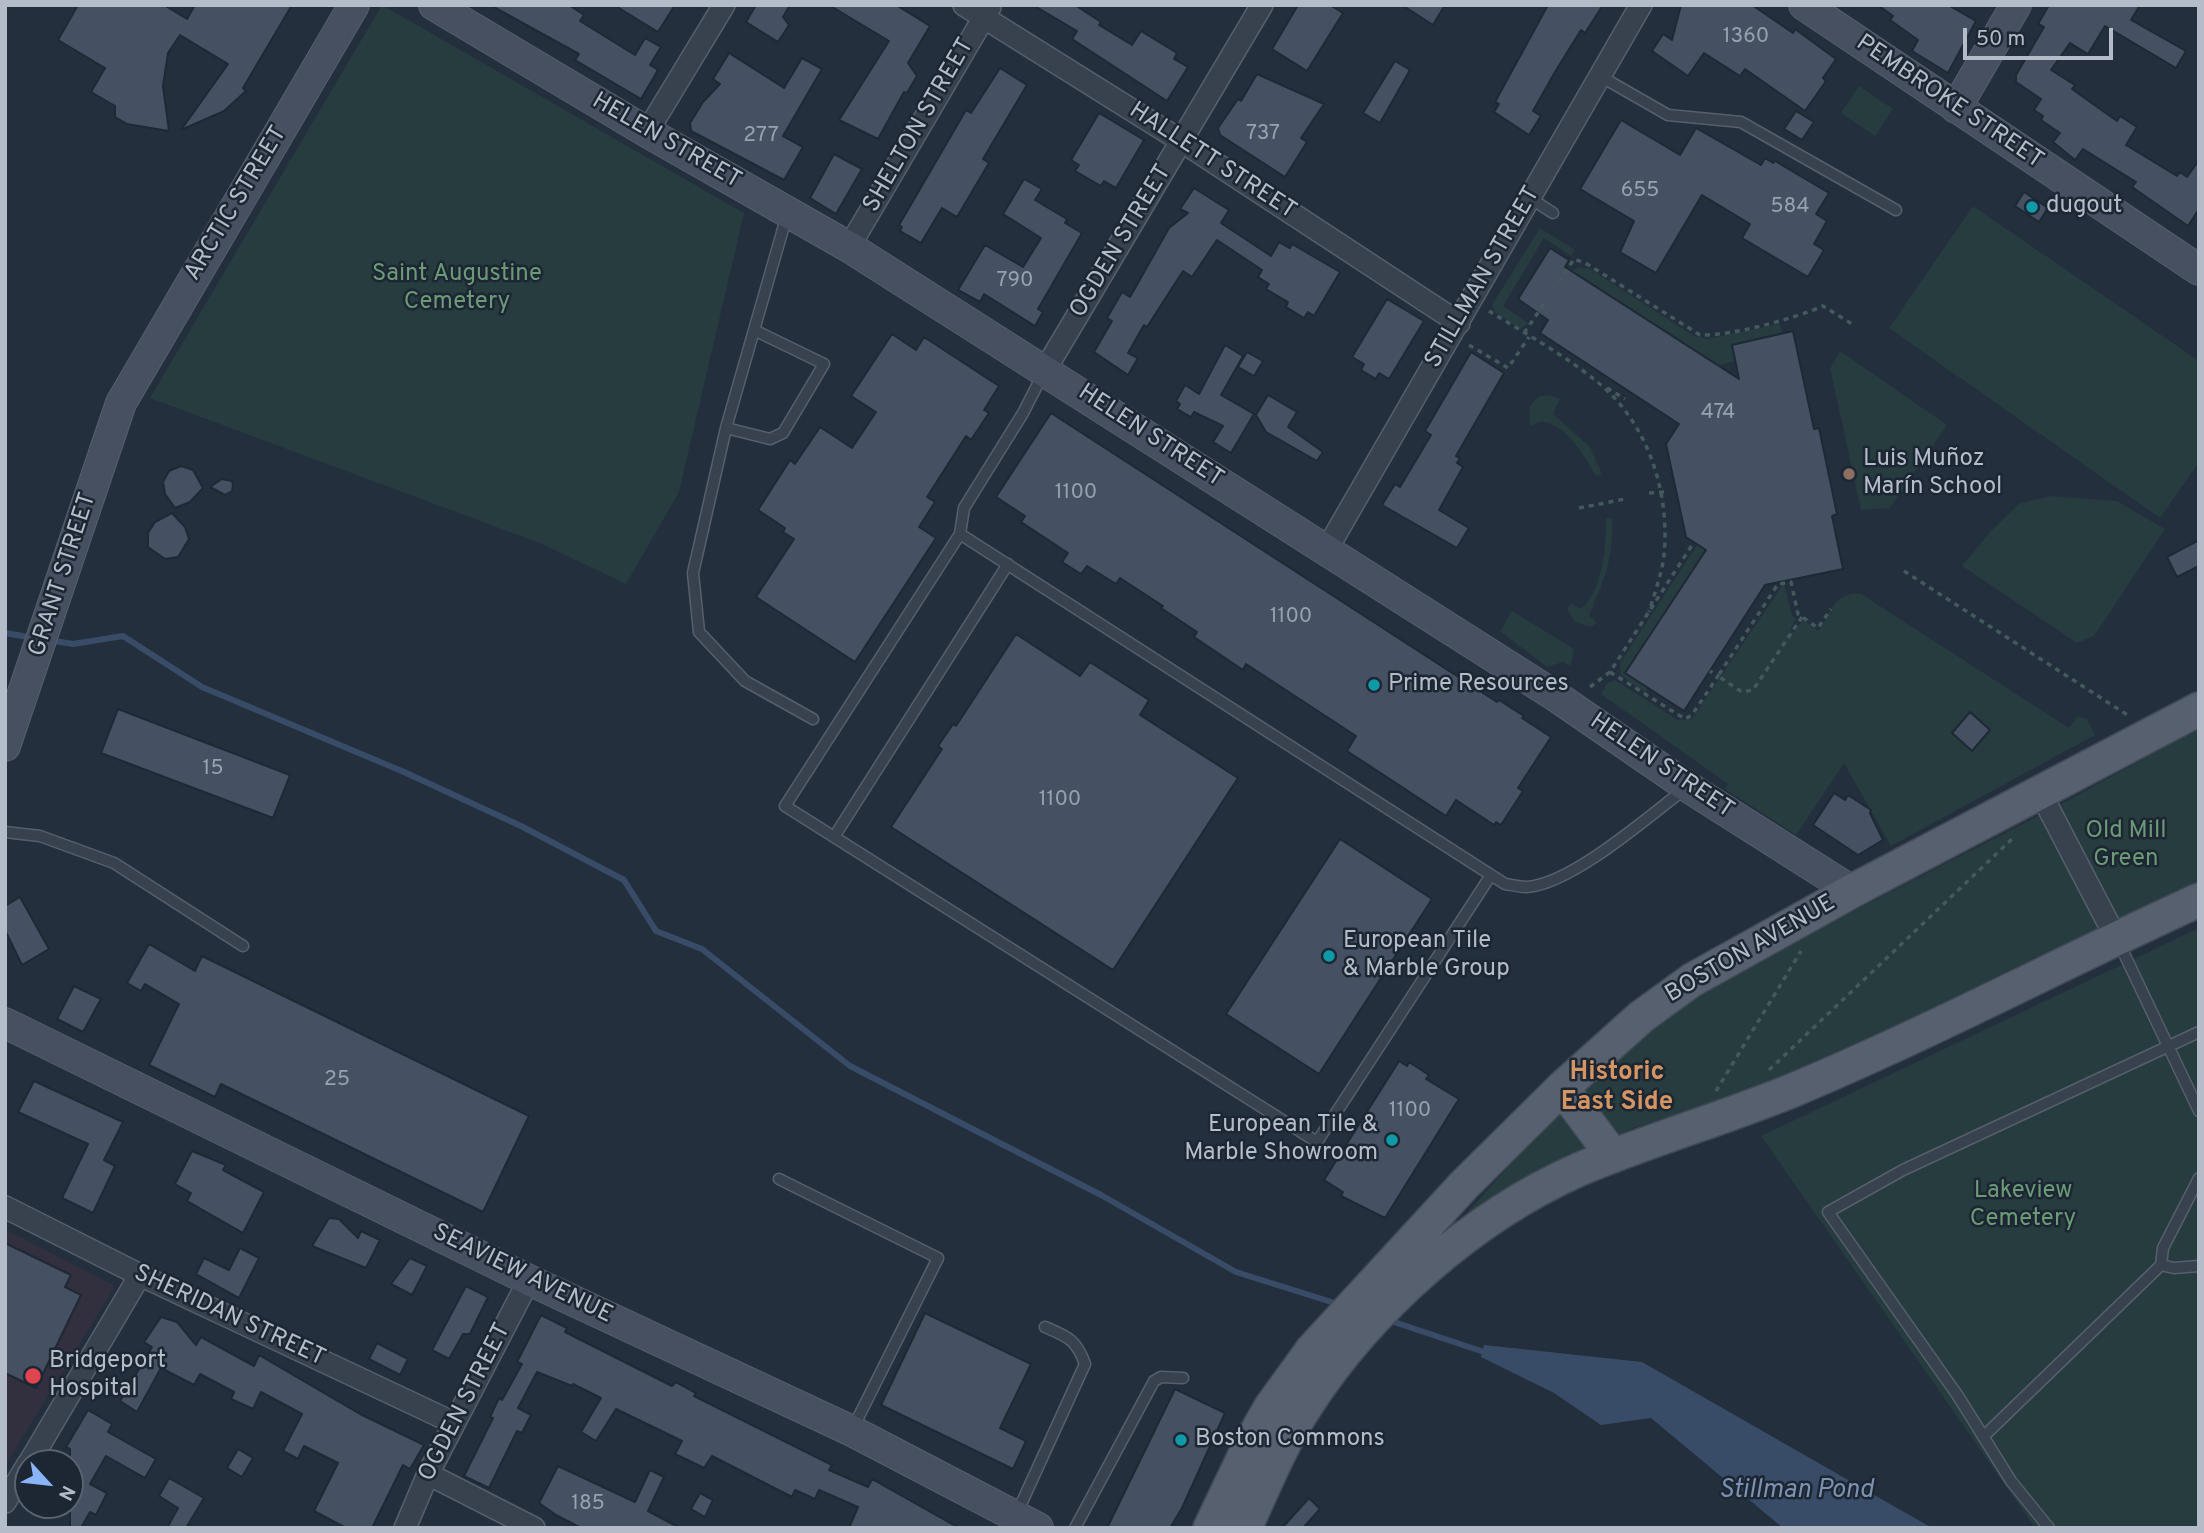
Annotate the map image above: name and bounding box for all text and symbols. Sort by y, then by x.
scale bar [1966,14,2116,58]
house number: 1360 [1723,25,1769,51]
text: 50 m [1976,26,2025,53]
street label: PEMBROKE STREET [1850,30,2048,176]
street label: SHELTON STREET [859,34,981,218]
street label: HELEN STREET [586,88,746,196]
street label: HALLETT STREET [1123,97,1301,227]
street label: ARCTIC STREET [180,122,294,286]
house number: 737 [1246,122,1280,148]
house number: 277 [743,124,779,150]
street label: OGDEN STREET [1065,160,1179,324]
house number: 655 [1621,179,1659,205]
street label: STILLMAN STREET [1420,182,1548,374]
place label: dugout [2046,193,2122,221]
house number: 584 [1771,195,1809,221]
marker: dugout [2024,199,2040,215]
park label: Saint Augustine Cemetery [372,261,542,317]
house number: 790 [997,269,1033,295]
street label: HELEN STREET [1072,379,1228,495]
house number: 474 [1701,401,1735,427]
place label: Luis Muñoz Marín School [1863,446,2002,502]
marker: Luis Muñoz Marín School [1841,466,1857,482]
house number: 1100 [1055,481,1097,507]
street label: GRANT STREET [24,489,104,661]
house number: 1100 [1270,605,1312,631]
place label: Prime Resources [1388,671,1569,699]
marker: Prime Resources [1366,677,1382,693]
street label: HELEN STREET [1584,708,1738,826]
house number: 15 [203,757,223,783]
house number: 1100 [1039,788,1081,814]
park label: Old Mill Green [2086,818,2166,874]
street label: BOSTON AVENUE [1661,890,1841,1010]
place label: European Tile & Marble Group [1343,928,1510,984]
marker: European Tile & Marble Group [1321,948,1337,964]
district label: Historic East Side [1561,1058,1673,1120]
house number: 25 [324,1068,350,1094]
house number: 1100 [1389,1099,1431,1125]
place label: European Tile & Marble Showroom [1184,1112,1378,1168]
marker: European Tile & Marble Showroom [1384,1132,1400,1148]
park label: Lakeview Cemetery [1970,1178,2076,1234]
street label: SEAVIEW AVENUE [427,1219,617,1331]
street label: SHERIDAN STREET [129,1260,329,1374]
street label: OGDEN STREET [414,1319,518,1487]
place label: Bridgeport Hospital [49,1348,166,1404]
marker: Bridgeport Hospital [23,1366,43,1386]
place label: Boston Commons [1195,1426,1385,1454]
marker: Boston Commons [1173,1432,1189,1448]
north arrow [14,1449,84,1519]
water label: Stillman Pond [1719,1476,1873,1508]
text: N [52,1481,80,1504]
house number: 185 [571,1492,605,1518]

